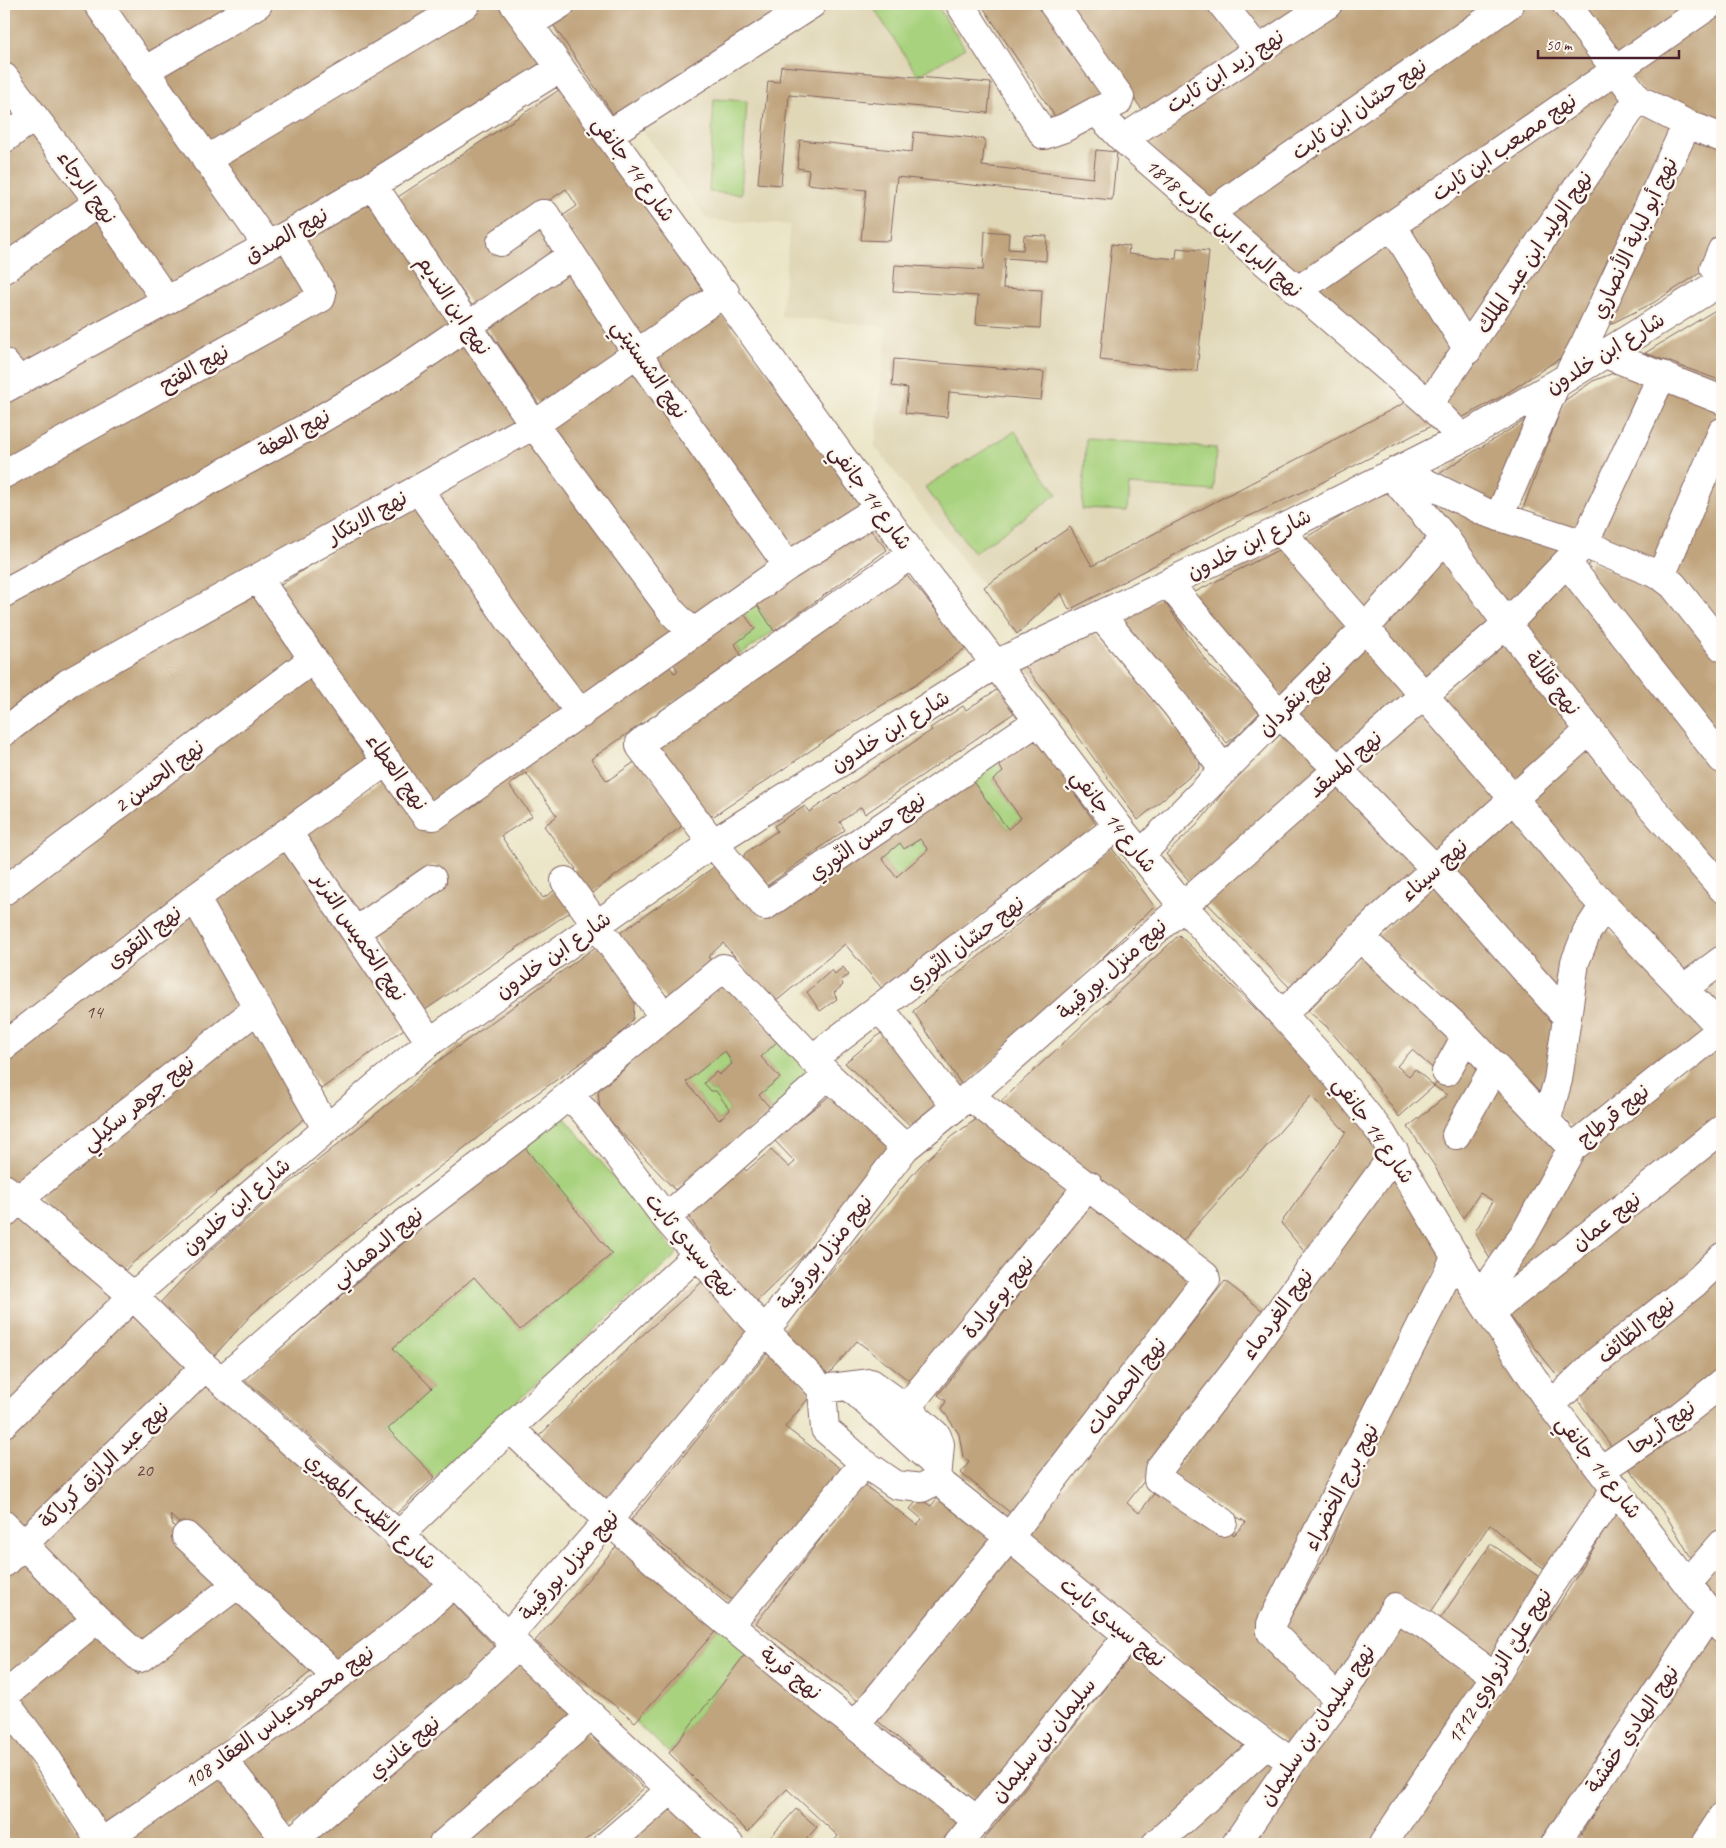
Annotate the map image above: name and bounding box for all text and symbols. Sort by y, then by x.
street label: نهج زيد ابن ثابت [1161,23,1289,120]
scale bar [1538,28,1680,60]
text: 50 m [1546,36,1573,55]
street label: نهج حسّان ابن ثابت [1286,53,1432,166]
street label: نهج مصعب ابن ثابت [1426,87,1582,208]
street label: شارع 14 جانفي [582,111,681,231]
street label: نهج الرجاء [51,145,123,230]
street label: نهج أبو لبابة الأنصاري [1584,152,1685,324]
street label: نهج البراء ابن عازب 1818 [1140,153,1308,304]
street label: نهج الوليد ابن عبد الملك [1470,166,1599,339]
street label: نهج الصدق [240,201,333,269]
street label: نهج ابن النديم [408,250,497,362]
street label: شارع ابن خلدون [1541,306,1670,402]
street label: نهج الشستيتي [601,314,694,427]
street label: نهج الفتح [155,338,234,399]
street label: نهج العفة [253,403,335,464]
street label: شارع 14 جانفي [819,439,918,559]
street label: نهج الابتكار [320,484,412,552]
street label: شارع ابن خلدون [1182,503,1316,587]
street label: نهج قلاّلة [1519,645,1587,721]
street label: نهج بنقردان [1252,656,1338,742]
street label: شارع ابن خلدون [826,684,955,780]
street label: نهج المسقد [1302,725,1388,804]
street label: نهج العطاء [359,728,434,816]
street label: نهج الحسن 2 [109,733,210,819]
street label: شارع 14 جانفي [1061,764,1163,882]
street label: نهج حسن النّوري [803,786,932,888]
street label: نهج سيناء [1395,833,1474,908]
street label: نهج الخميس الترنر [306,866,413,1007]
street label: نهج حسّان النّوري [900,890,1031,998]
street label: نهج التقوى [101,900,187,975]
street label: شارع ابن خلدون [490,905,617,1006]
street label: نهج منزل بورقيبة [1052,913,1173,1026]
house number: 14 [85,1000,105,1024]
street label: نهج جوهر سكيلي [76,1049,204,1161]
street label: شارع 14 جانفي [1323,1072,1420,1192]
street label: نهج قرطاج [1572,1078,1655,1153]
street label: شارع ابن خلدون [176,1152,297,1262]
street label: نهج عمان [1566,1186,1647,1257]
street label: نهج سيدي ثابت [638,1187,742,1304]
street label: نهج منزل بورقيبة [772,1189,879,1315]
street label: نهج الدهماني [325,1201,432,1298]
street label: نهج بوعرادة [957,1250,1040,1345]
street label: نهج الغردماء [1235,1263,1320,1365]
street label: نهج الطّائف [1592,1291,1681,1370]
street label: نهج الحمامات [1080,1332,1173,1440]
street label: نهج أريحا [1623,1394,1701,1461]
street label: نهج عبد الرازق كرباكة [33,1396,175,1534]
street label: شارع 14 جانفي [1546,1410,1648,1528]
street label: نهج برج الخضراء [1298,1419,1385,1555]
street label: شارع الطّيب المهيري [299,1447,442,1577]
house number: 20 [135,1458,154,1482]
street label: نهج منزل بورقيبة [514,1504,625,1627]
street label: نهج سيدي ثابت [1053,1571,1171,1674]
street label: نهج عليّ الزواوي 1712 [1441,1583,1562,1752]
street label: نهج محمودعباس العقاد 108 [179,1639,380,1796]
street label: نهج سليمان بن سليمان [1253,1639,1382,1811]
street label: نهج قربة [754,1640,827,1706]
street label: نهج الهادي خفشة [1580,1660,1686,1799]
street label: سليمان بن سليمان [985,1672,1101,1808]
street label: نهج غاندي [363,1709,447,1786]

